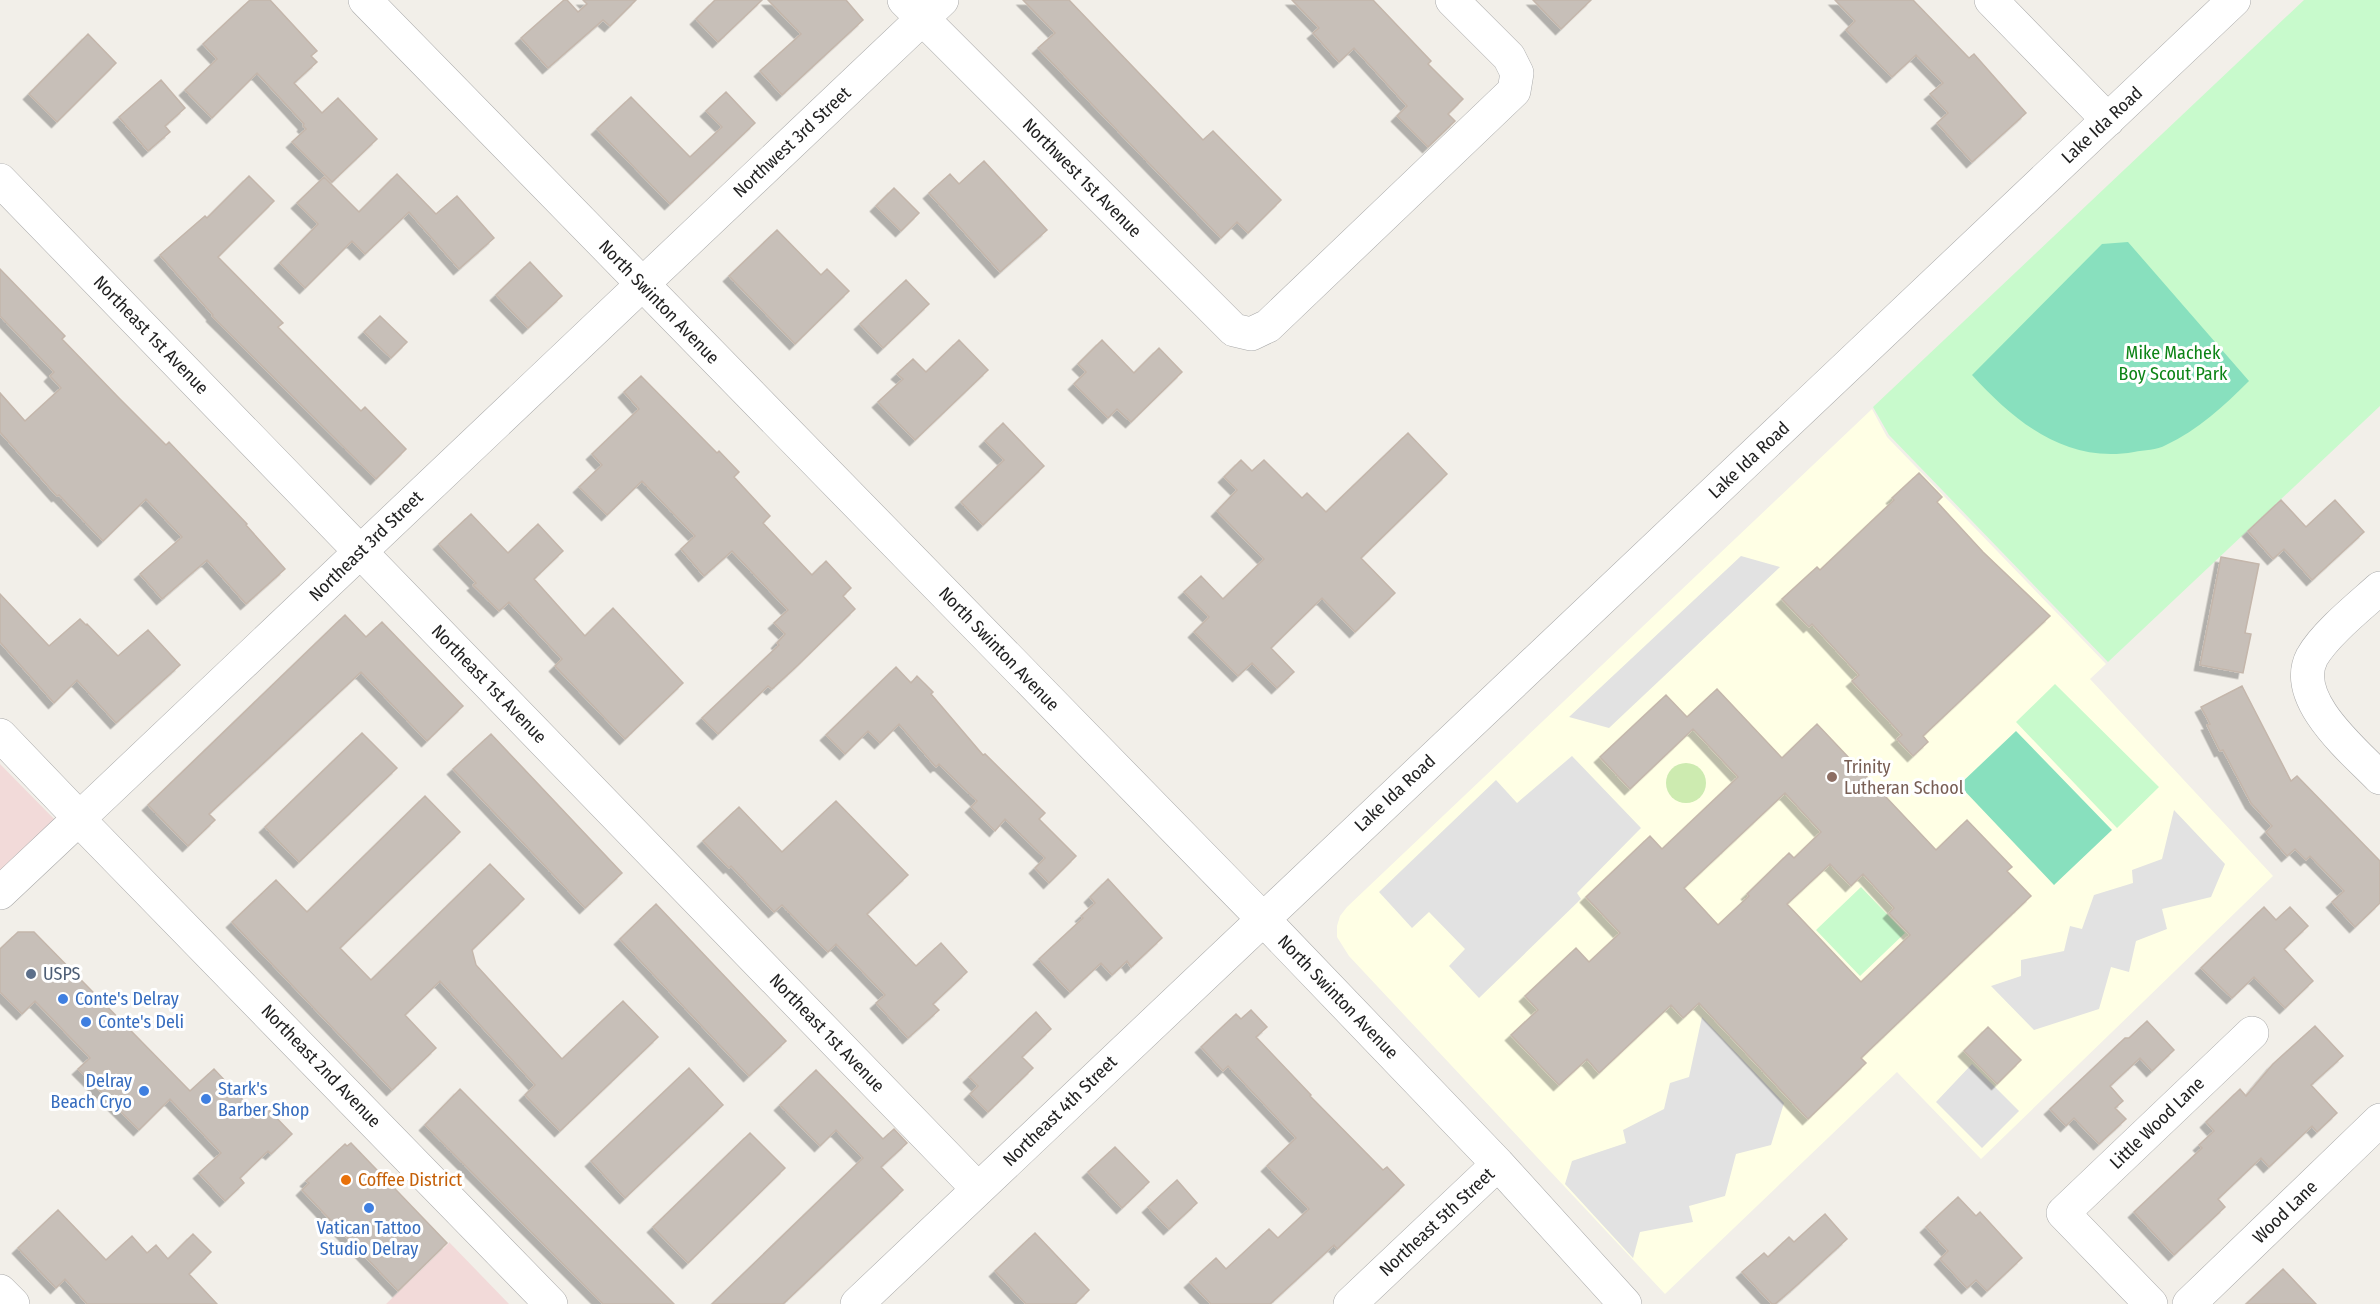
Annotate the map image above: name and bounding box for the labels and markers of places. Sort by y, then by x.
place label: Trinity Lutheran School [1844,756,1964,799]
marker: Trinity Lutheran School [1825,770,1839,784]
place label: USPS [43,963,80,985]
marker: USPS [24,967,38,981]
place label: Conte's Delray [75,988,179,1010]
marker: Conte's Delray [56,992,70,1006]
place label: Conte's Deli [98,1011,184,1033]
marker: Conte's Deli [79,1015,93,1029]
place label: Delray Beach Cryo [51,1070,132,1113]
place label: Stark's Barber Shop [218,1078,309,1121]
marker: Delray Beach Cryo [137,1084,151,1098]
marker: Stark's Barber Shop [199,1092,213,1106]
place label: Coffee District [358,1169,462,1191]
marker: Coffee District [339,1173,353,1187]
marker: Vatican Tattoo Studio Delray [362,1201,376,1215]
place label: Vatican Tattoo Studio Delray [317,1217,421,1260]

